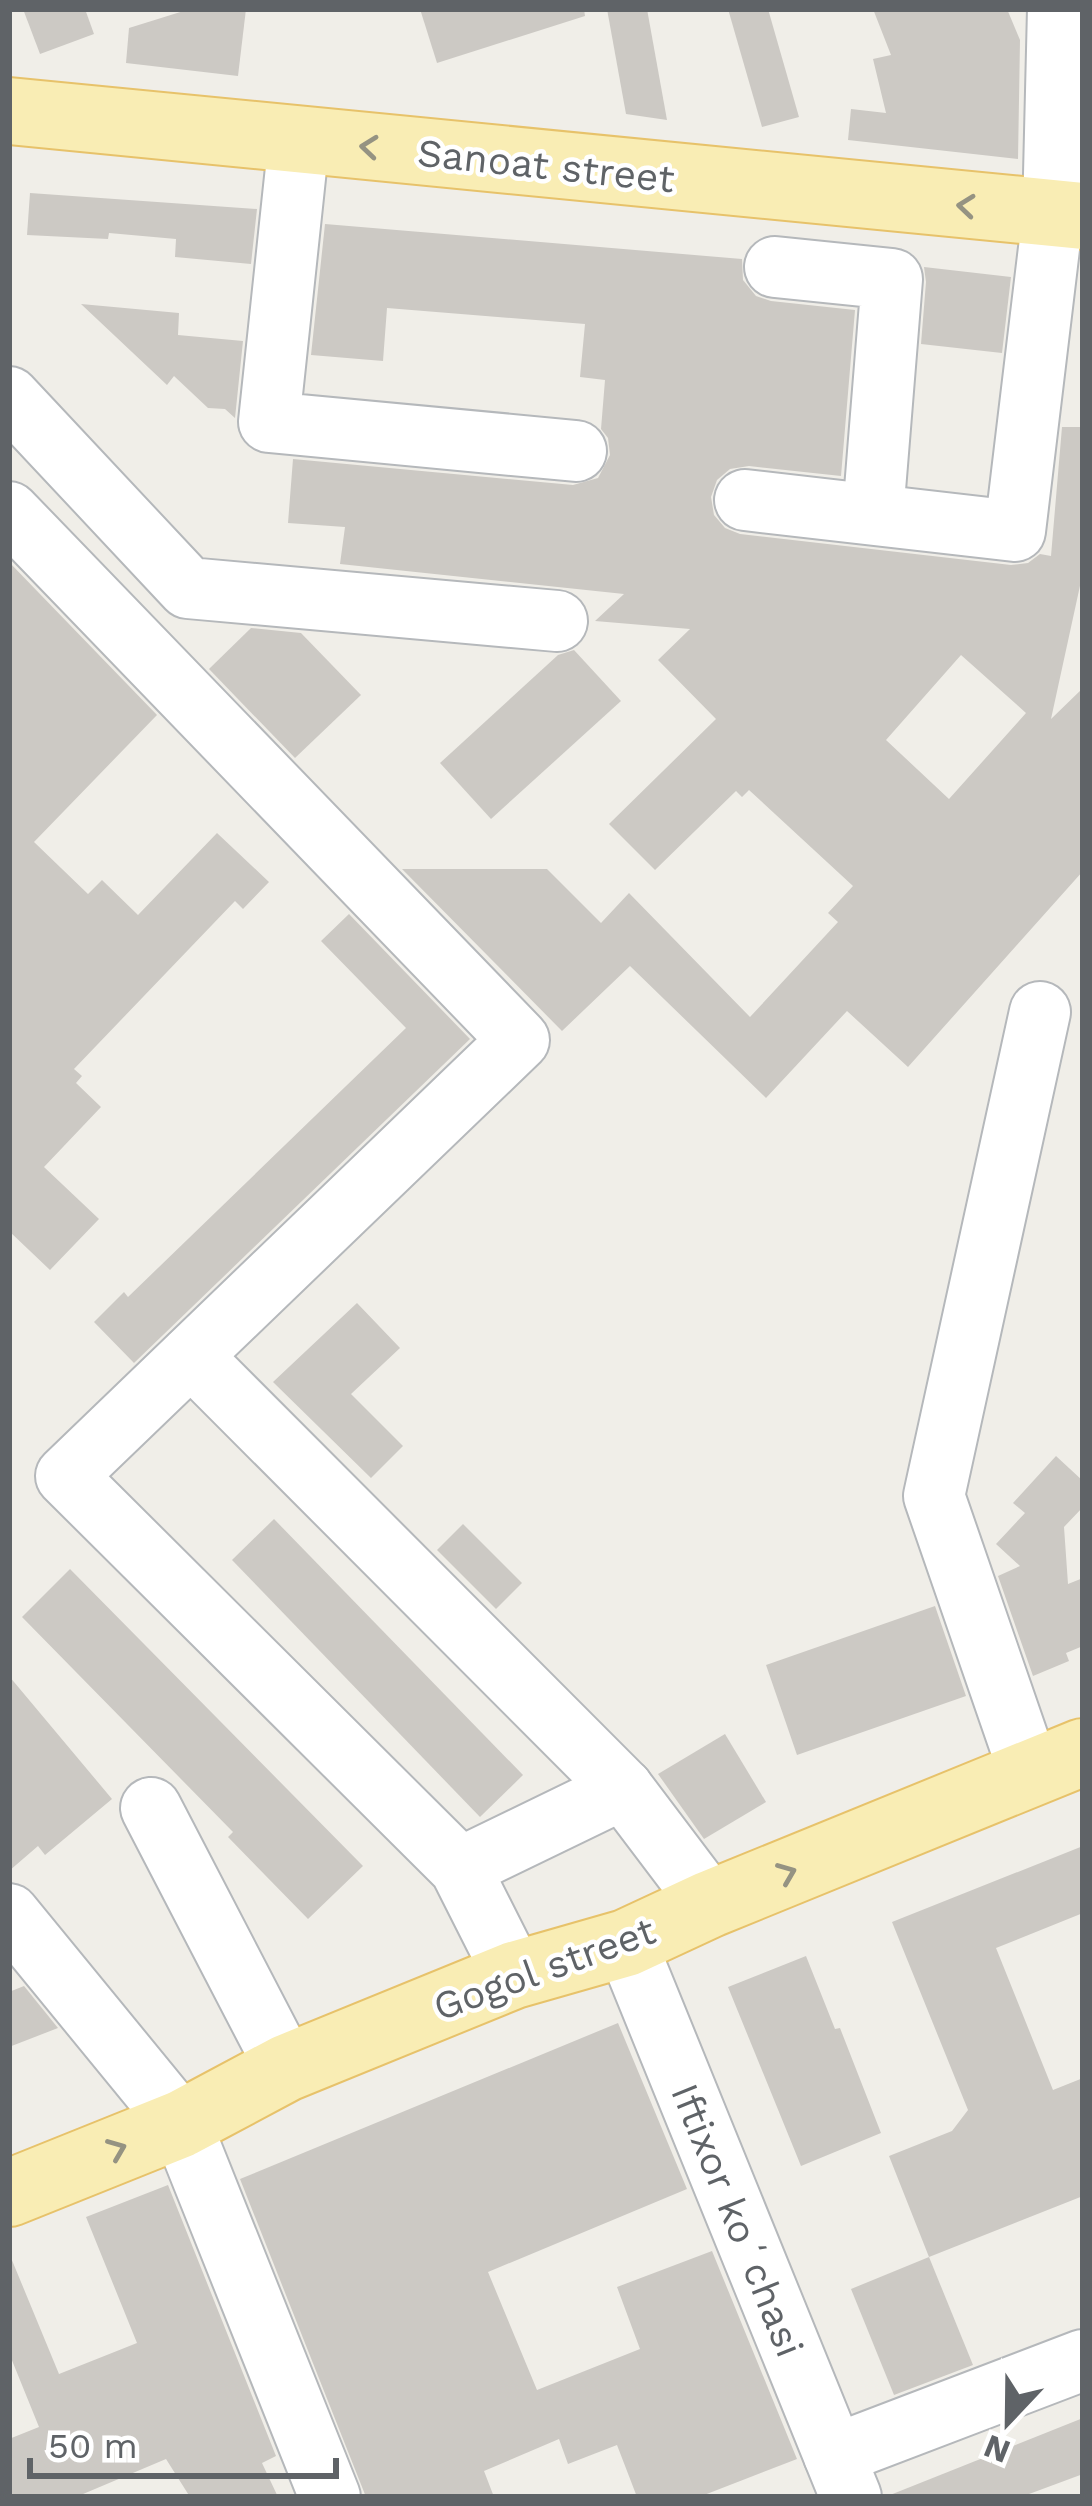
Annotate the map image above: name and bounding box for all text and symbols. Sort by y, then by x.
street label: Sanoat street [415,130,677,201]
one-way arrow [360,135,379,160]
one-way arrow [957,194,976,219]
one-way arrow [776,1862,797,1887]
street label: Gogol street [427,1908,661,2029]
street label: Iftixor koʻchasi [662,2077,813,2363]
one-way arrow [106,2139,127,2164]
north arrow [948,2362,1068,2482]
scale bar [30,2404,336,2478]
text: 50 m [48,2425,138,2467]
text: N [978,2427,1016,2472]

